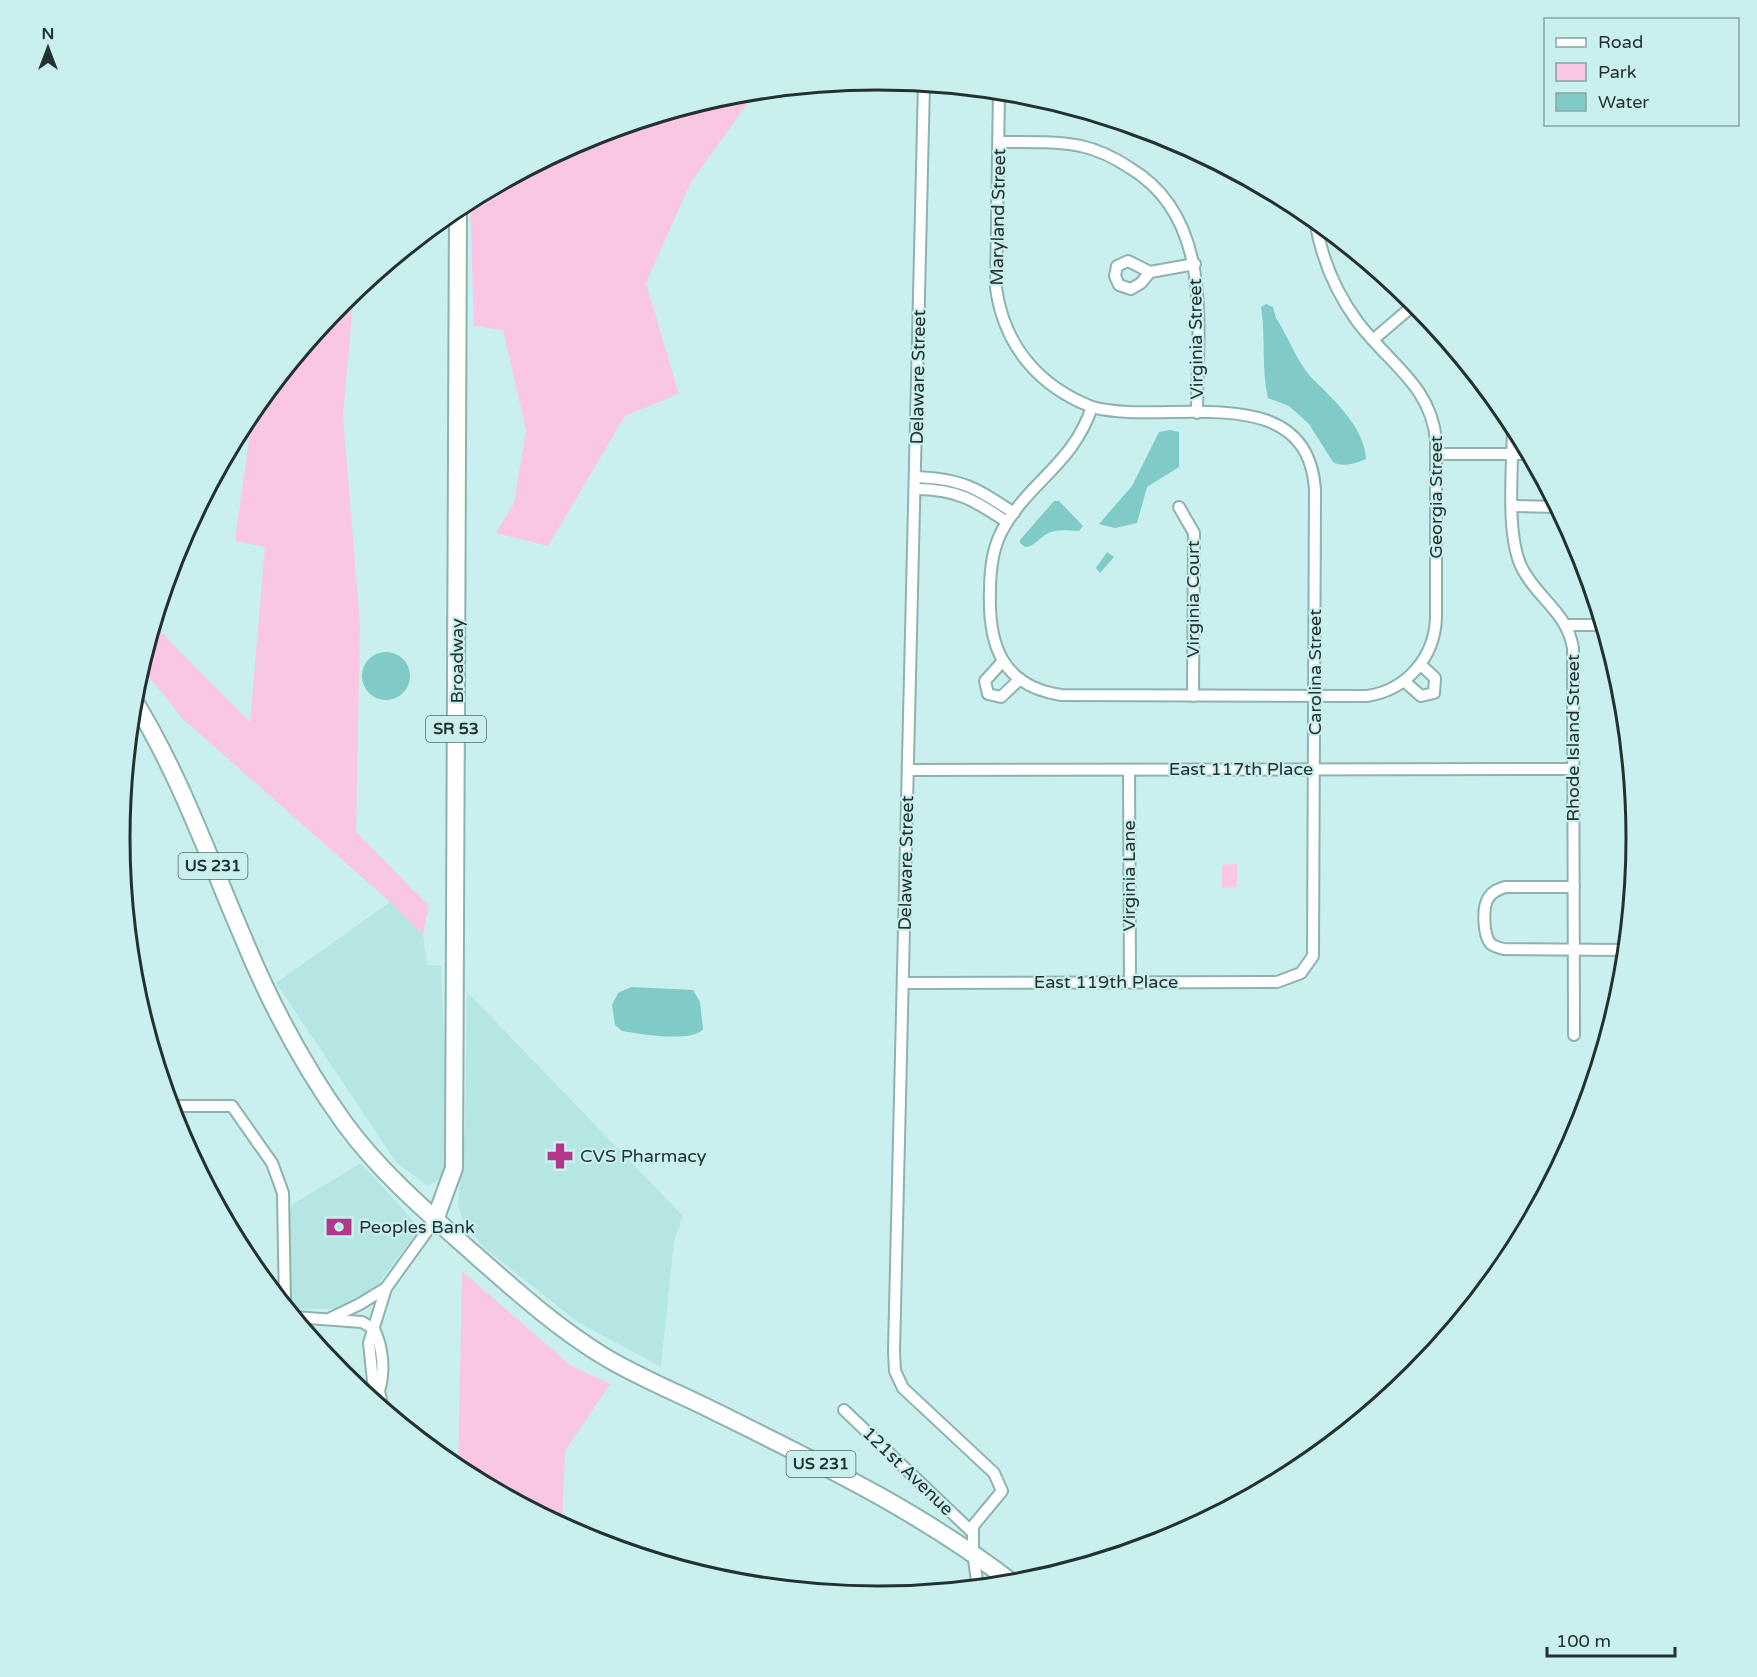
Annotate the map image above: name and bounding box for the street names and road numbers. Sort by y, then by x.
street label: Maryland Street [986,148,1010,286]
street label: Virginia Street [1184,278,1208,400]
street label: Delaware Street [906,309,930,445]
street label: Georgia Street [1425,435,1447,559]
street label: Virginia Court [1182,540,1204,658]
street label: Carolina Street [1304,609,1326,735]
street label: Broadway [446,618,468,704]
street label: Rhode Island Street [1562,654,1584,822]
road number: SR 53 [426,716,486,742]
street label: East 117th Place [1169,758,1313,780]
street label: Delaware Street [894,795,918,931]
street label: Virginia Lane [1118,820,1140,932]
road number: US 231 [178,853,248,879]
street label: East 119th Place [1034,971,1178,993]
street label: 121st Avenue [858,1422,958,1520]
road number: US 231 [786,1451,856,1477]

